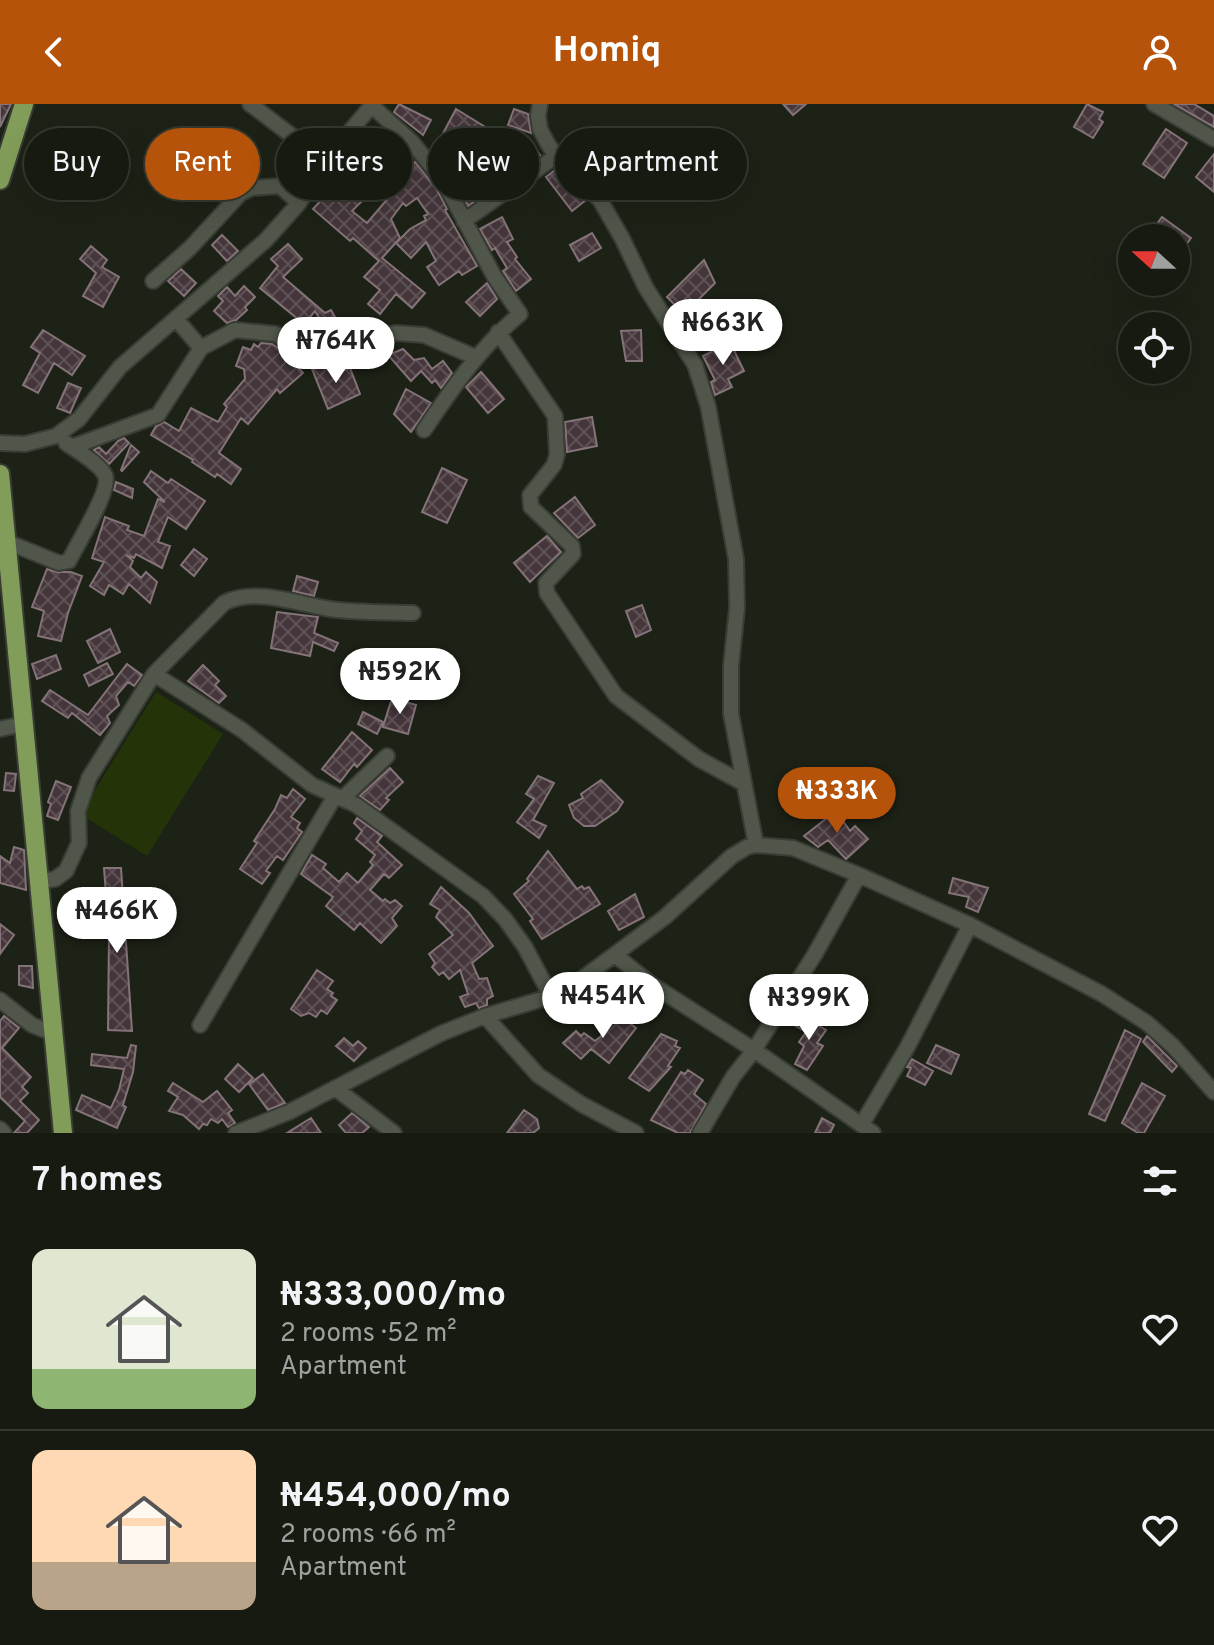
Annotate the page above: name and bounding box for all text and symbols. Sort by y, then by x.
text: Homiq [553,29,661,75]
icon: back [32,30,76,74]
icon: person [1138,30,1182,74]
chip: Buy [24,128,129,200]
chip: Rent [145,128,260,200]
chip: Filters [276,128,412,200]
chip: New [428,128,539,200]
chip: Apartment [555,128,747,200]
north arrow [1118,224,1190,296]
map controls [1118,224,1190,384]
pin: ₦663K [667,299,779,367]
text: ₦663K [681,308,765,341]
button: locate [1118,312,1190,384]
pin: ₦764K [280,317,392,385]
text: ₦764K [295,326,377,359]
pin: ₦592K [344,648,456,716]
text: ₦592K [358,657,442,690]
pin: ₦333K [781,767,893,835]
text: ₦333K [796,776,878,809]
pin: ₦466K [61,887,173,955]
text: ₦466K [75,896,159,929]
pin: ₦454K [547,972,659,1040]
pin: ₦399K [753,974,865,1042]
text: ₦454K [560,981,646,1014]
text: ₦399K [767,983,851,1016]
icon: filters [1138,1159,1182,1203]
text: 7 homes [32,1160,163,1203]
text: ₦333,000/mo [280,1275,506,1318]
icon: home [96,1281,192,1377]
icon: heart [1138,1307,1182,1351]
text: 2 rooms · 52 m² [280,1318,457,1351]
text: Apartment [280,1351,407,1384]
text: ₦454,000/mo [280,1476,511,1519]
icon: home [96,1482,192,1578]
icon: heart [1138,1508,1182,1552]
text: 2 rooms · 66 m² [280,1519,456,1552]
text: Apartment [280,1552,407,1585]

